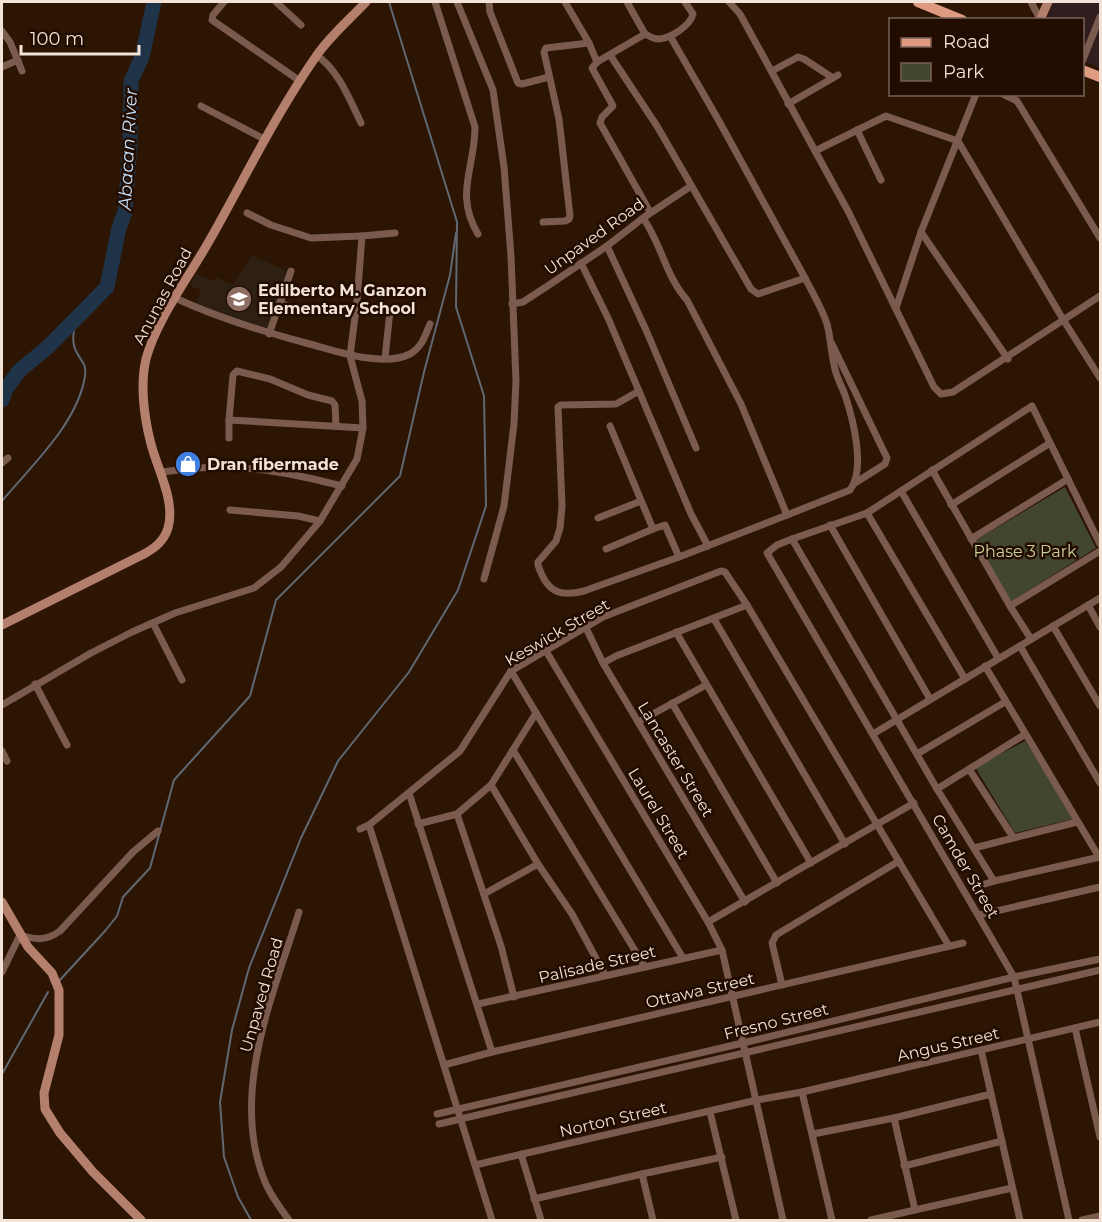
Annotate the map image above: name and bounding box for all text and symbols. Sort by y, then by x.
scale bar [21,18,140,56]
legend [889,18,1084,96]
text: 100 m [30,28,84,50]
text: Road [943,31,990,53]
text: Park [943,61,984,83]
water label: Abacan River [114,87,142,211]
street label: Unpaved Road [541,194,648,279]
street label: Anunas Road [129,244,196,348]
place label: Edilberto M. Ganzon Elementary School [258,281,427,318]
school or university icon: Edilberto M. Ganzon Elementary School [224,284,254,314]
shop icon: Dran fibermade [173,449,203,479]
place label: Dran fibermade [207,455,339,474]
park label: Phase 3 Park [973,542,1077,561]
street label: Keswick Street [502,595,613,670]
street label: Lancaster Street [634,698,718,821]
street label: Laurel Street [624,764,693,862]
street label: Camder Street [928,811,1003,922]
street label: Unpaved Road [236,936,287,1055]
street label: Palisade Street [537,942,658,987]
street label: Ottawa Street [644,969,757,1012]
street label: Fresno Street [722,999,831,1044]
street label: Angus Street [895,1023,1002,1065]
street label: Norton Street [558,1098,669,1141]

